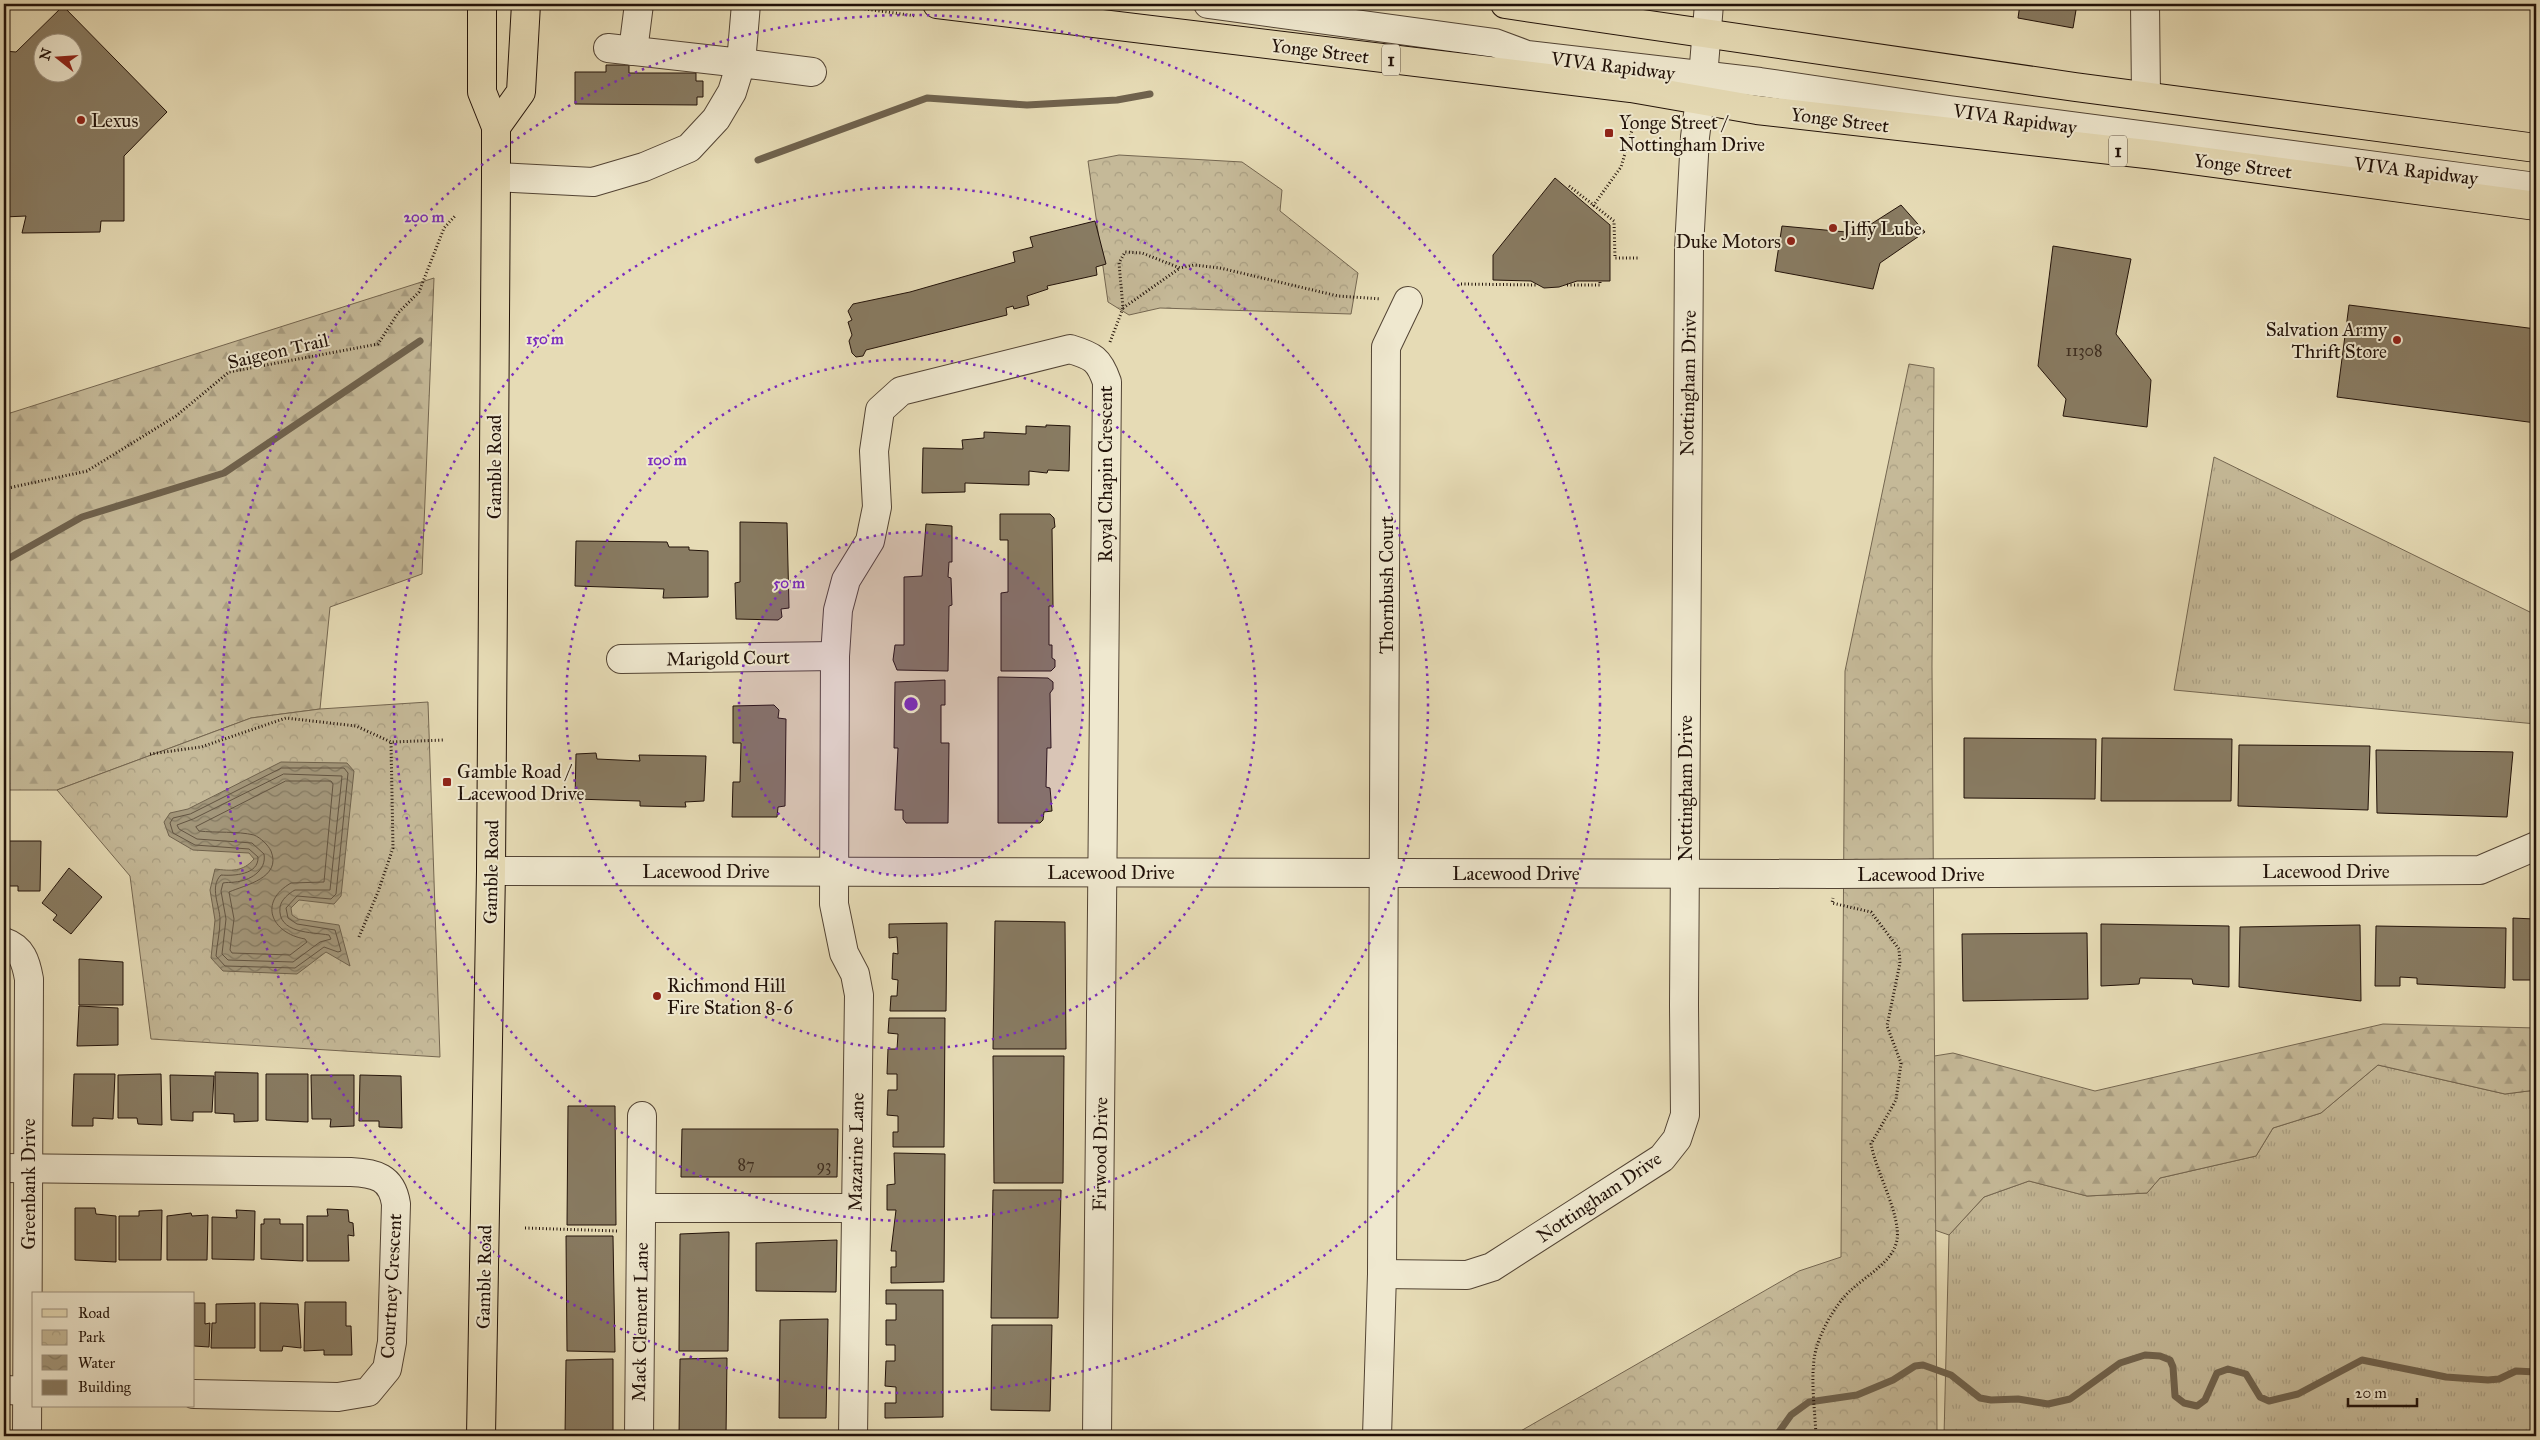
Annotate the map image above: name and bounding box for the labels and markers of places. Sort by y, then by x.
place label: Lexus [91,109,138,132]
place label: Yonge Street / Nottingham Drive [1619,111,1765,157]
marker: Lexus [75,114,87,126]
marker: Yonge Street / Nottingham Drive [1603,127,1615,139]
place label: Jiffy Lube [1841,217,1922,241]
marker: Jiffy Lube [1827,222,1839,234]
place label: Duke Motors [1676,230,1781,253]
marker: Duke Motors [1785,235,1797,247]
place label: Salvation Army Thrift Store [2266,318,2388,363]
marker: Salvation Army Thrift Store [2391,334,2403,346]
centre of rings [902,695,920,713]
place label: Gamble Road / Lacewood Drive [457,760,584,805]
marker: Gamble Road / Lacewood Drive [441,776,453,788]
place label: Richmond Hill Fire Station 8-6 [667,974,794,1019]
marker: Richmond Hill Fire Station 8-6 [651,990,663,1002]

